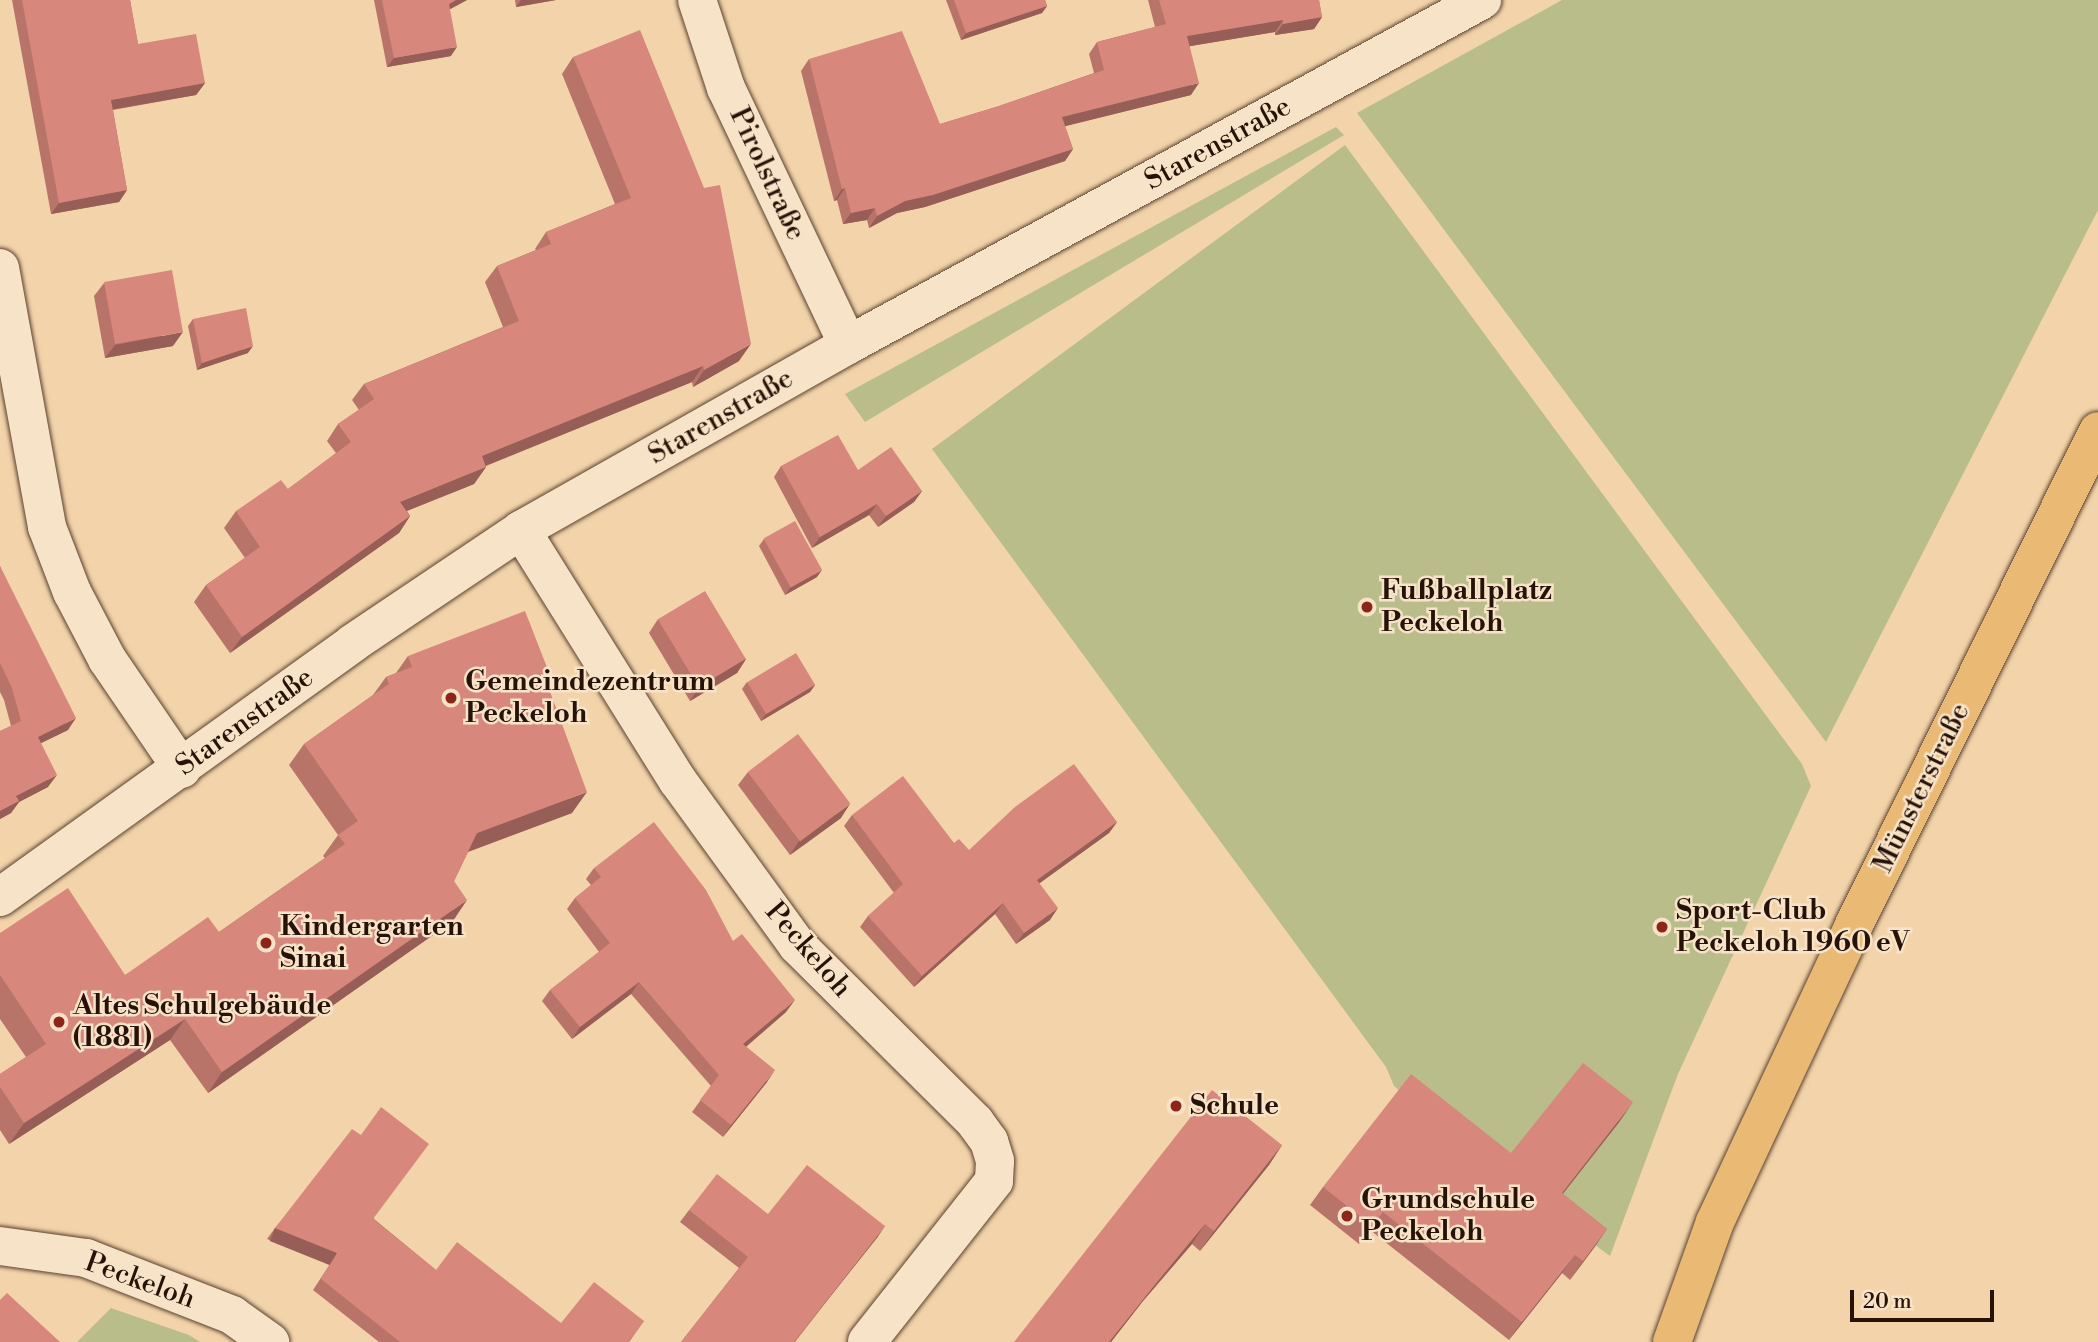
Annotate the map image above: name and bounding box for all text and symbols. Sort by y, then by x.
street label: Starenstraße [1139,90,1297,198]
street label: Pirolstraße [722,102,812,246]
street label: Starenstraße [643,362,799,472]
place label: Fußballplatz Peckeloh [1381,574,1552,640]
marker: Fußballplatz Peckeloh [1359,599,1375,615]
street label: Starenstraße [170,661,320,783]
place label: Gemeindezentrum Peckeloh [465,665,714,731]
marker: Gemeindezentrum Peckeloh [443,690,459,706]
street label: Münsterstraße [1867,698,1977,878]
place label: Sport-Club Peckeloh 1960 eV [1676,894,1910,960]
street label: Peckeloh [758,896,858,1004]
place label: Kindergarten Sinai [280,910,464,976]
marker: Sport-Club Peckeloh 1960 eV [1654,919,1670,935]
marker: Kindergarten Sinai [258,935,274,951]
place label: Altes Schulgebäude (1881) [73,989,331,1055]
marker: Altes Schulgebäude (1881) [51,1014,67,1030]
place label: Schule [1190,1089,1279,1123]
marker: Schule [1168,1098,1184,1114]
place label: Grundschule Peckeloh [1361,1183,1535,1249]
marker: Grundschule Peckeloh [1339,1208,1355,1224]
street label: Peckeloh [80,1246,200,1316]
scale bar [1853,1276,1996,1320]
text: 20 m [1863,1289,1912,1315]

